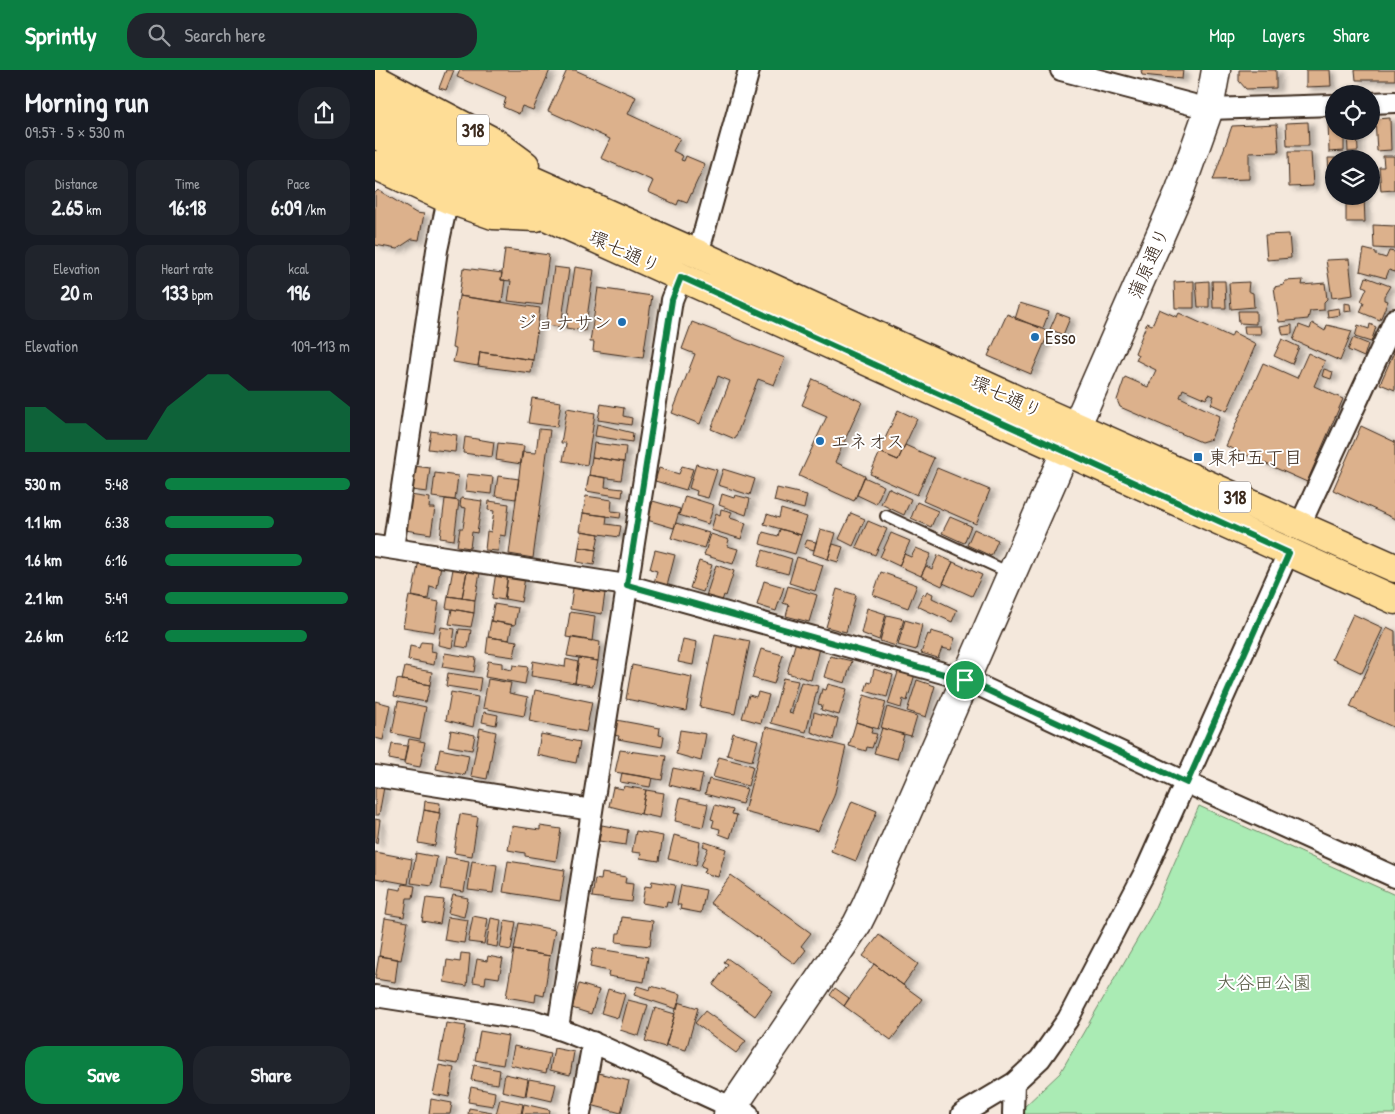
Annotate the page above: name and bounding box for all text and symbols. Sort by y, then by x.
search box [127,13,477,58]
text: Sprintly [25,19,97,51]
icon: search [145,21,173,49]
text: Search here [185,22,266,48]
text: Map [1209,23,1235,48]
text: Layers [1263,23,1305,48]
text: Share [1333,23,1370,48]
text: Morning run [25,83,149,121]
map controls [1325,85,1380,205]
button: locate [1325,85,1380,140]
button: share [298,87,350,139]
road number: 318 [457,114,489,146]
text: 09:57 · 5 × 530 m [25,121,125,143]
button: layers [1325,150,1380,205]
text: Distance [55,174,98,193]
text: Time [175,174,200,193]
text: Pace [287,174,310,193]
text: 2.65 [51,193,83,222]
text: 16:18 [169,193,206,222]
text: 6:09 [271,193,301,222]
text: km [83,200,102,219]
text: /km [301,200,326,219]
street label: 環七通り [585,223,665,279]
street label: 蒲原通り [1121,223,1175,303]
text: Elevation [53,259,100,278]
text: Heart rate [161,259,214,278]
text: kcal [288,259,309,278]
text: 20 [61,278,80,307]
text: 133 [162,278,188,307]
text: 196 [287,278,310,307]
text: m [80,285,93,304]
text: bpm [188,285,213,304]
place label: ジョナサン [517,309,612,335]
marker: ジョナサン [616,316,628,328]
place label: Esso [1045,324,1076,350]
marker: Esso [1029,331,1041,343]
text: Elevation [25,335,78,357]
text: 109–113 m [291,335,350,357]
street label: 環七通り [967,368,1047,424]
place label: エネオス [830,428,905,454]
marker: エネオス [814,435,826,447]
place label: 東和五丁目 [1208,444,1303,470]
marker: 東和五丁目 [1192,451,1204,463]
text: 530 m [25,473,61,495]
text: 5:48 [105,473,128,495]
road number: 318 [1219,482,1251,512]
text: 1.1 km [25,511,61,533]
text: 6:38 [105,511,129,533]
text: 1.6 km [25,549,62,571]
text: 6:16 [105,549,127,571]
text: 2.1 km [25,587,63,609]
text: 5:49 [105,587,127,609]
text: 2.6 km [25,625,64,647]
text: 6:12 [105,625,128,647]
pin [944,659,986,701]
icon: arrive [951,666,979,694]
park label: 大谷田公園 [1216,969,1312,995]
button: Save [25,1046,183,1104]
button: Share [193,1046,350,1104]

